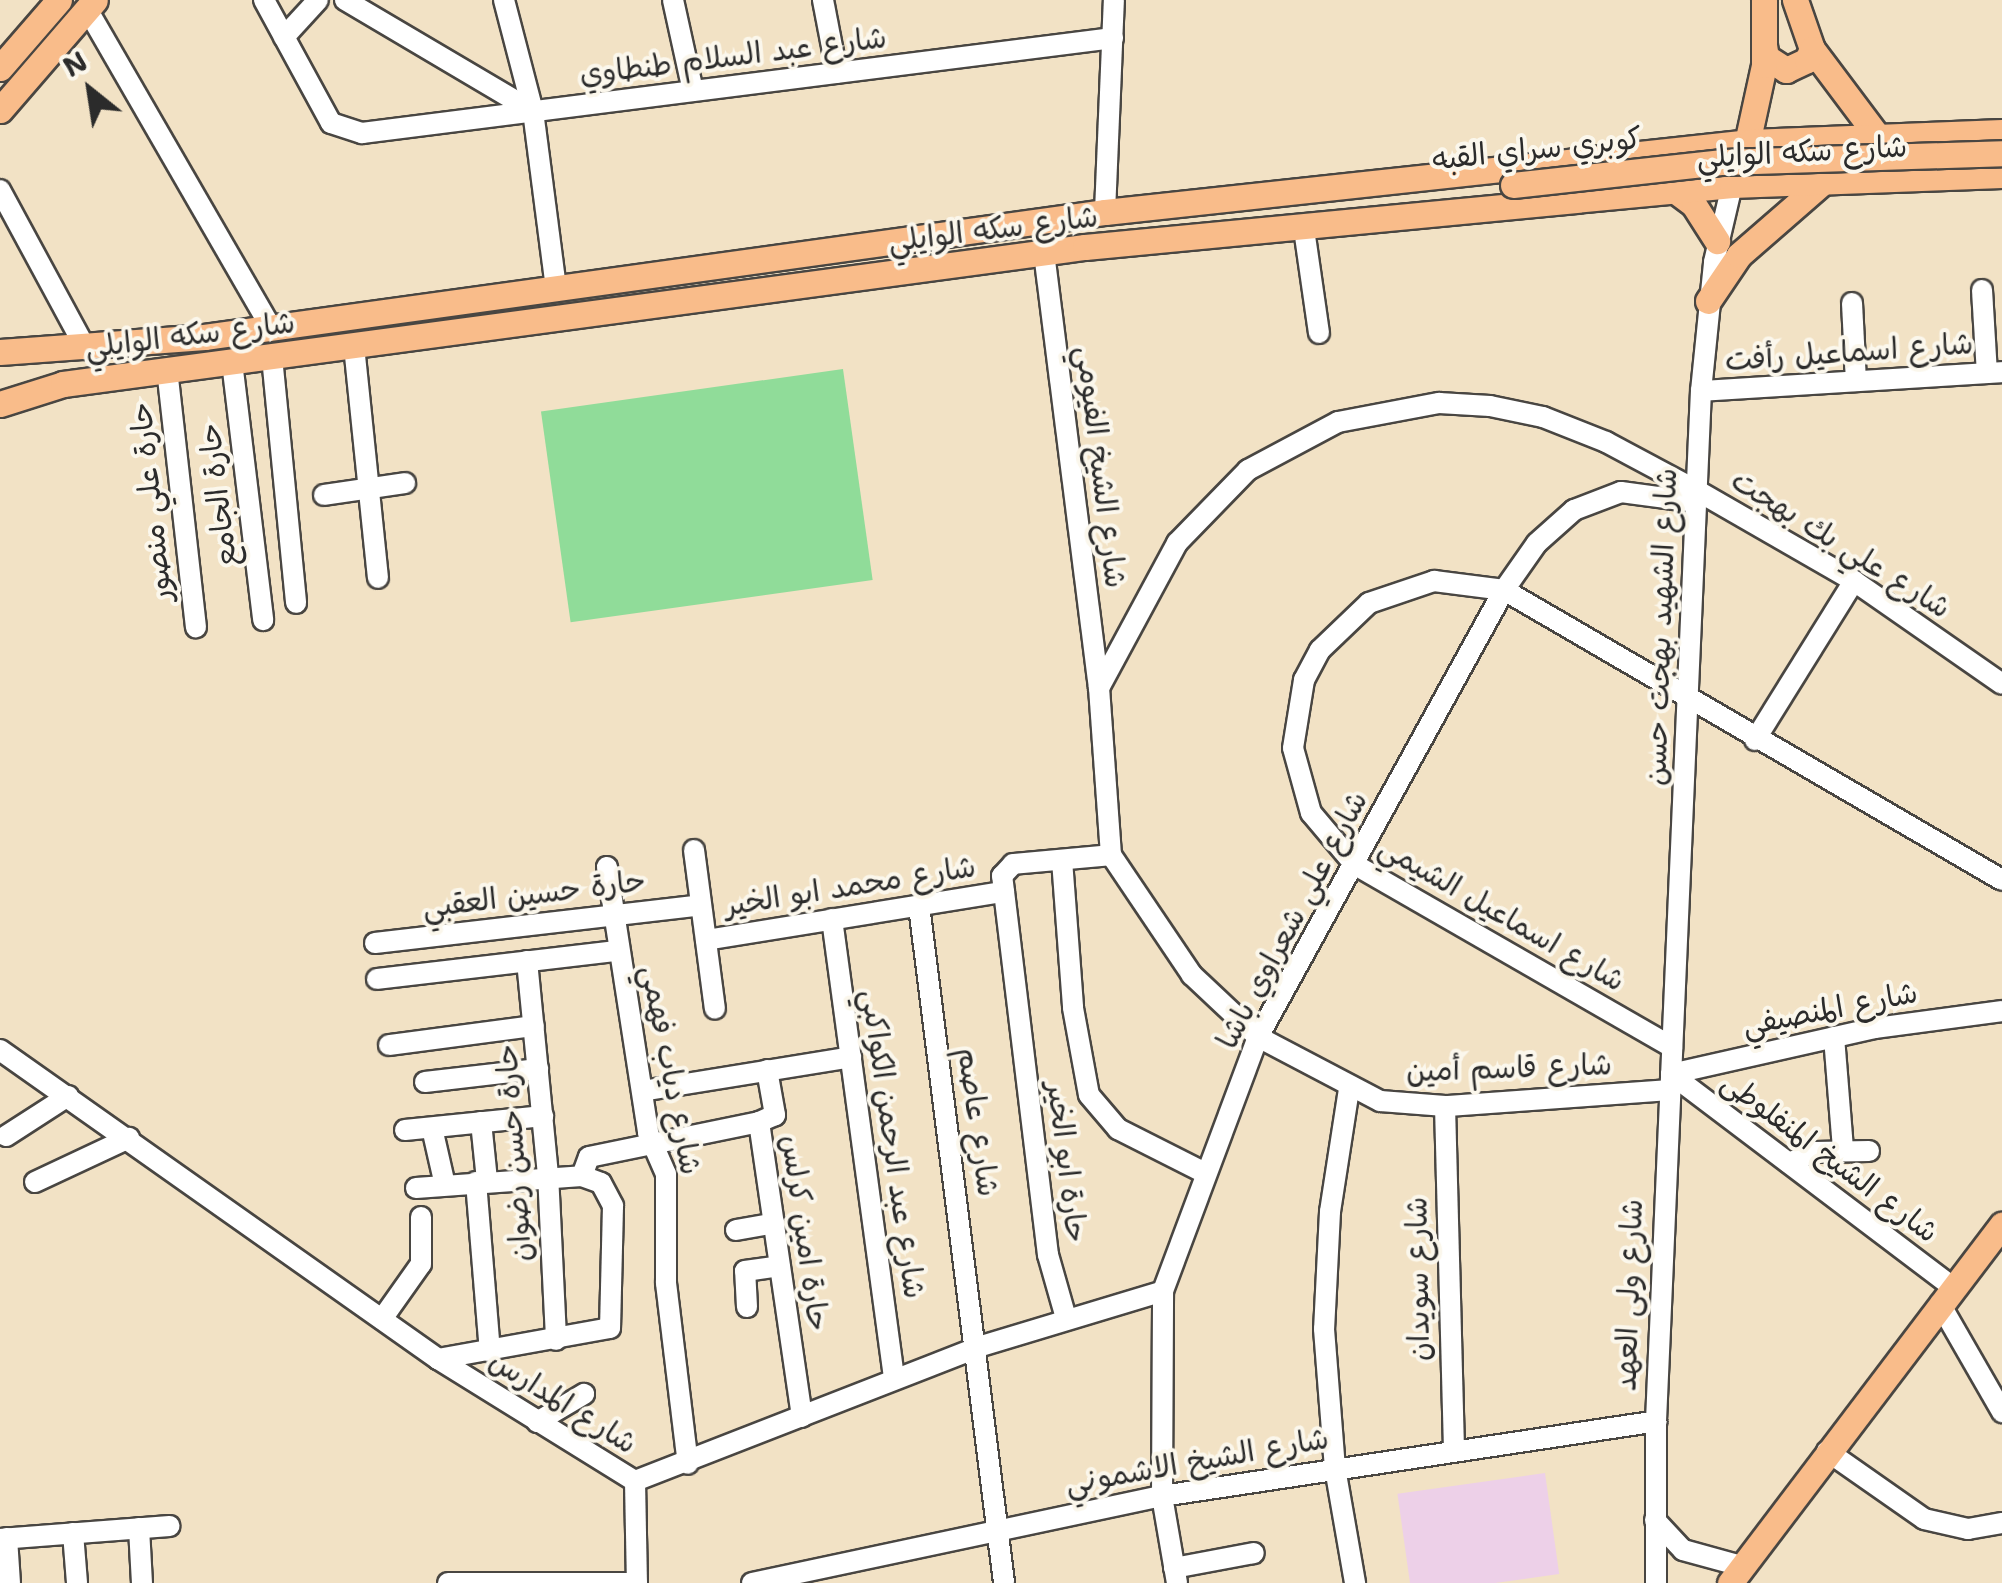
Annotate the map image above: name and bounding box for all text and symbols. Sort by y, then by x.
street label: شارع عبد السلام طنطاوي [578,19,888,93]
north arrow [40,40,140,140]
text: N [56,42,94,86]
street label: كوبري سراي القبه [1430,120,1644,178]
street label: شارع سكه الوايلي [1696,129,1908,175]
street label: شارع سكه الوايلي [886,198,1100,260]
street label: شارع سكه الوايلي [83,304,297,366]
street label: شارع اسماعيل رأفت [1724,325,1974,379]
street label: شارع الشيخ الفيومي [1068,344,1134,590]
street label: حارة علي منصور [123,401,179,603]
street label: حارة الجامع [191,421,245,569]
street label: شارع علي بك بهجت [1725,462,1957,626]
street label: شارع الشهيد بهجت حسن [1637,468,1685,786]
street label: شارع علي شعراوي باشا [1209,785,1375,1055]
street label: شارع اسماعيل الشيمي [1373,829,1631,999]
street label: شارع محمد ابو الخير [722,848,978,924]
street label: حارة حسين العقبي [420,862,648,926]
street label: شارع دياب فهمي [633,962,709,1178]
street label: شارع المنصيفي [1739,974,1921,1044]
street label: شارع عبد الرحمن الكواكبي [853,987,933,1301]
street label: حارة حسن رضوان [488,1043,540,1263]
street label: شارع عاصم [950,1045,1006,1199]
street label: شارع قاسم أمين [1405,1046,1613,1090]
street label: شارع الشيخ المنفلوطى [1715,1064,1945,1250]
street label: حارة ابو الخير [1039,1080,1095,1244]
street label: حارة امين كرلس [773,1133,837,1333]
street label: شارع سويدان [1399,1196,1437,1362]
street label: شارع ولى العهد [1608,1198,1650,1392]
street label: شارع المدارس [483,1342,643,1462]
street label: شارع الشيخ الاشموني [1063,1420,1331,1502]

